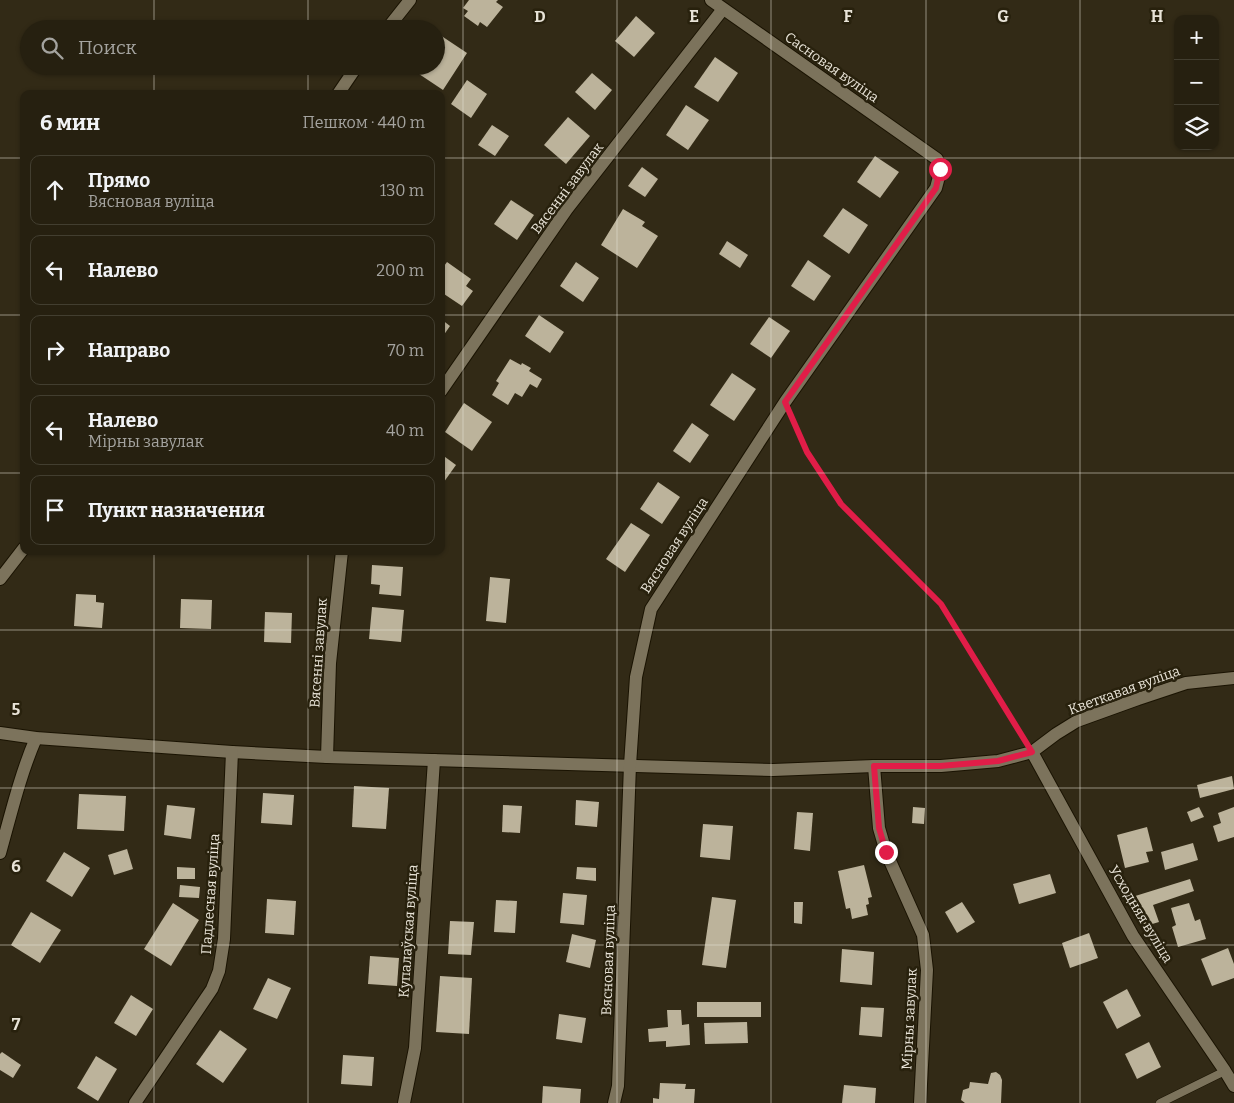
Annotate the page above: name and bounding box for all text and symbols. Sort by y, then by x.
text: D [534,7,546,26]
text: E [689,7,699,26]
text: F [844,7,853,26]
text: G [997,7,1009,26]
text: H [1151,7,1164,26]
map controls [1174,15,1219,150]
button: + [1174,15,1219,60]
search box [20,20,445,75]
street label: Сасновая вуліца [781,29,882,106]
icon: search [38,34,66,62]
text: Поиск [78,36,137,59]
button: − [1174,60,1219,105]
button: layers [1174,105,1219,150]
text: 6 мин [40,110,100,136]
text: Пешком · 440 m [303,113,425,132]
street label: Вясенні завулак [528,139,608,237]
route start [929,158,952,181]
text: Прямо [88,169,150,192]
icon: ahead [41,176,69,204]
text: 130 m [380,181,424,200]
text: Вясновая вуліца [88,192,215,211]
icon: left [41,256,69,284]
text: Налево [88,259,158,282]
text: 200 m [376,261,424,280]
icon: right [41,336,69,364]
text: Направо [88,339,170,362]
text: 70 m [388,341,424,360]
text: Налево [88,409,158,432]
icon: left [41,416,69,444]
text: 40 m [386,421,424,440]
text: Мірны завулак [88,432,204,451]
street label: Вясновая вуліца [637,494,712,596]
icon: arrive [41,496,69,524]
text: Пункт назначения [88,499,265,522]
street label: Вясенні завулак [306,597,331,708]
street label: Кветкавая вуліца [1066,662,1183,719]
text: 5 [12,700,21,719]
street label: Падлесная вуліца [198,833,223,955]
route end [875,841,898,864]
text: 6 [11,857,21,876]
street label: Усходняя вуліца [1105,863,1176,966]
street label: Купалаўская вуліца [395,864,422,998]
street label: Вясновая вуліца [598,904,619,1016]
street label: Мірны завулак [898,967,921,1070]
text: 7 [12,1015,21,1034]

